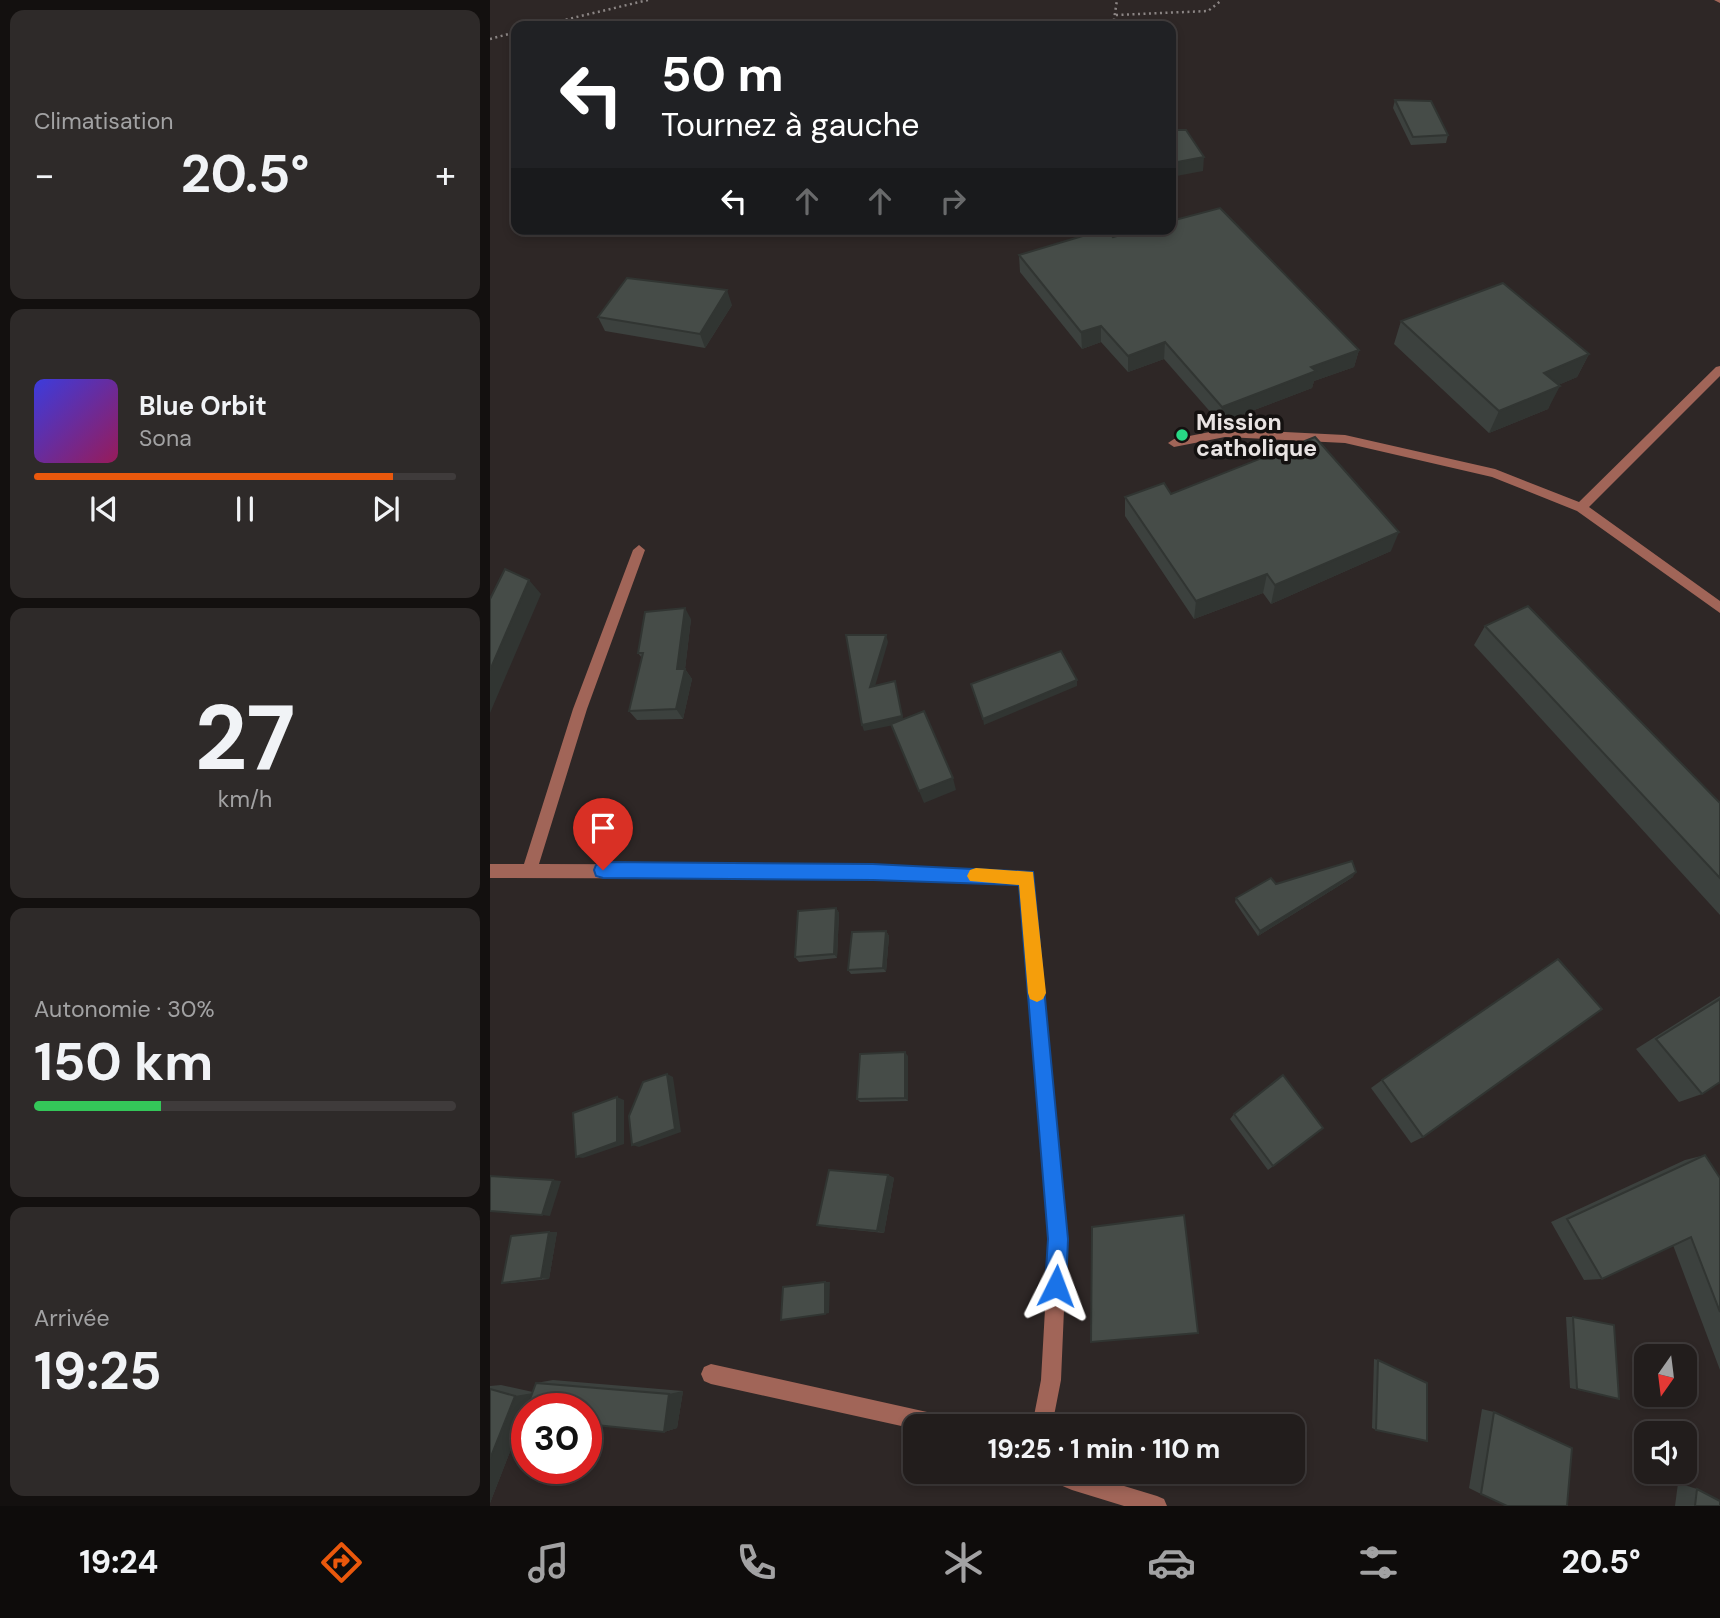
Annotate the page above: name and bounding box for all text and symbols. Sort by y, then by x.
text: 50 m [661,42,784,106]
icon: left [546,49,637,140]
text: Tournez à gauche [661,104,919,146]
text: Climatisation [34,106,173,136]
text: 20.5° [181,140,309,208]
text: − [34,150,55,200]
text: + [435,150,456,200]
icon: left [715,182,753,220]
icon: ahead [788,182,826,220]
icon: ahead [861,182,899,220]
icon: right [934,182,972,220]
text: Blue Orbit [139,389,267,423]
place label: Mission catholique [1196,407,1317,463]
text: Sona [139,423,192,453]
marker: Mission catholique [1174,427,1190,443]
icon: previous [85,490,123,528]
icon: pause [226,490,264,528]
icon: next [367,490,405,528]
text: 27 [195,679,295,797]
text: km/h [218,784,272,814]
pin [573,798,633,870]
icon: arrive [584,809,622,847]
text: Autonomie · 30% [34,994,215,1024]
text: 150 km [34,1028,213,1096]
position arrow [1019,1249,1093,1323]
text: Arrivée [34,1303,110,1333]
text: 19:25 [34,1337,162,1405]
north arrow [1634,1344,1698,1407]
map controls [1634,1344,1697,1484]
speed limit sign: 30 [511,1393,602,1484]
button: sound [1634,1421,1697,1484]
text: 19:25 · 1 min · 110 m [988,1432,1220,1466]
icon: directions [317,1538,366,1587]
icon: music [524,1538,573,1587]
icon: phone [732,1538,781,1587]
icon: climate [939,1538,988,1587]
icon: car [1147,1538,1196,1587]
icon: filters [1354,1538,1403,1587]
text: 19:24 [79,1541,158,1583]
text: 20.5° [1562,1541,1641,1583]

